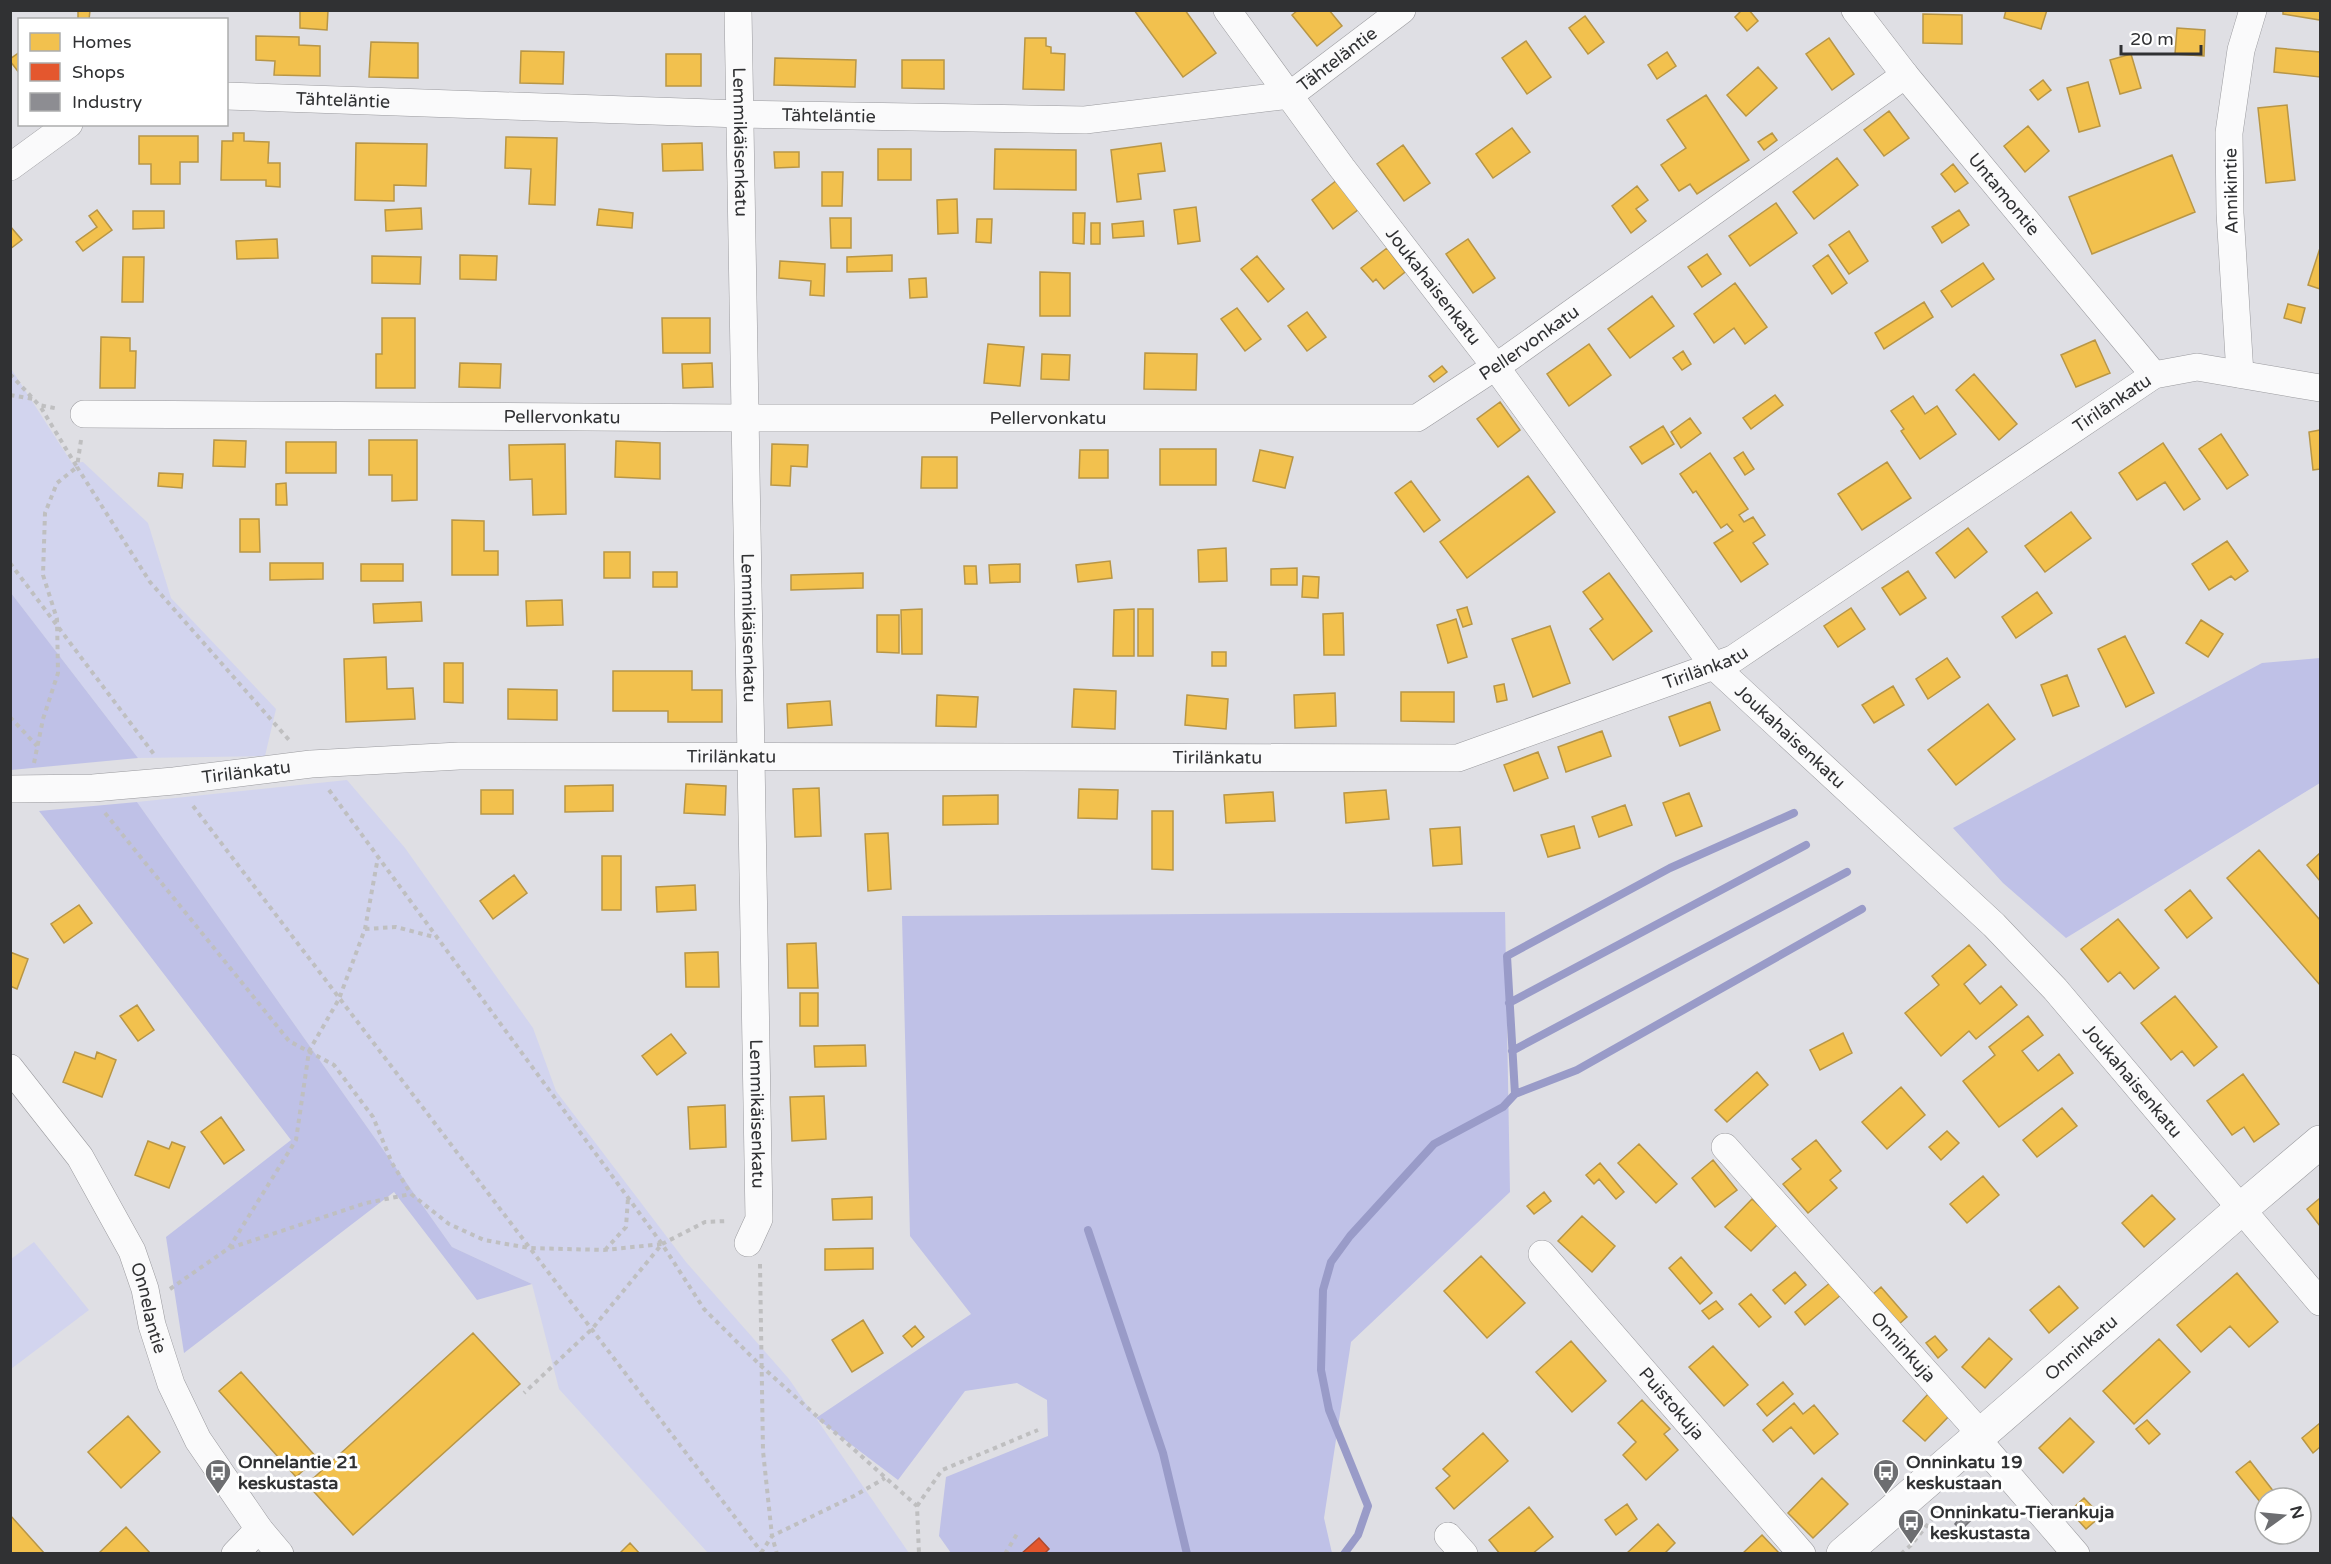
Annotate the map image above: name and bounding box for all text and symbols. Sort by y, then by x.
legend [18,18,228,126]
scale bar [2121,18,2200,56]
street label: Tähteläntie [1293,22,1381,97]
text: 20 m [2130,28,2174,50]
text: Homes [72,31,132,53]
text: Shops [72,61,125,83]
street label: Lemmikäisenkatu [728,67,753,217]
street label: Tähteläntie [295,87,390,113]
text: Industry [72,91,143,113]
street label: Tähteläntie [781,104,876,127]
street label: Untamontie [1963,148,2045,240]
street label: Annikintie [2219,148,2243,234]
street label: Joukahaisenkatu [1381,223,1486,350]
street label: Pellervonkatu [1475,300,1583,385]
street label: Tirilänkatu [2069,369,2155,438]
street label: Pellervonkatu [503,406,621,428]
street label: Pellervonkatu [990,407,1106,429]
street label: Lemmikäisenkatu [736,553,761,703]
street label: Tirilänkatu [1660,641,1752,694]
street label: Joukahaisenkatu [1730,680,1850,793]
street label: Tirilänkatu [687,745,776,768]
street label: Tirilänkatu [1173,746,1262,769]
street label: Tirilänkatu [200,756,292,788]
street label: Joukahaisenkatu [2078,1019,2187,1142]
street label: Lemmikäisenkatu [745,1039,769,1189]
street label: Onnelantie [126,1259,171,1356]
street label: Onninkuja [1866,1307,1941,1387]
street label: Onninkatu [2040,1310,2122,1385]
street label: Puistokuja [1634,1363,1709,1445]
place label: Onnelantie 21 keskustasta [238,1451,359,1494]
place label: Onninkatu 19 keskustaan [1906,1451,2022,1494]
bus stop icon: Onnelantie 21 keskustasta [203,1457,233,1495]
bus stop icon: Onninkatu 19 keskustaan [1871,1457,1901,1495]
north arrow [2253,1486,2313,1546]
place label: Onninkatu-Tierankuja keskustasta [1930,1501,2114,1544]
text: N [2285,1504,2308,1521]
bus stop icon: Onninkatu-Tierankuja keskustasta [1896,1507,1926,1545]

